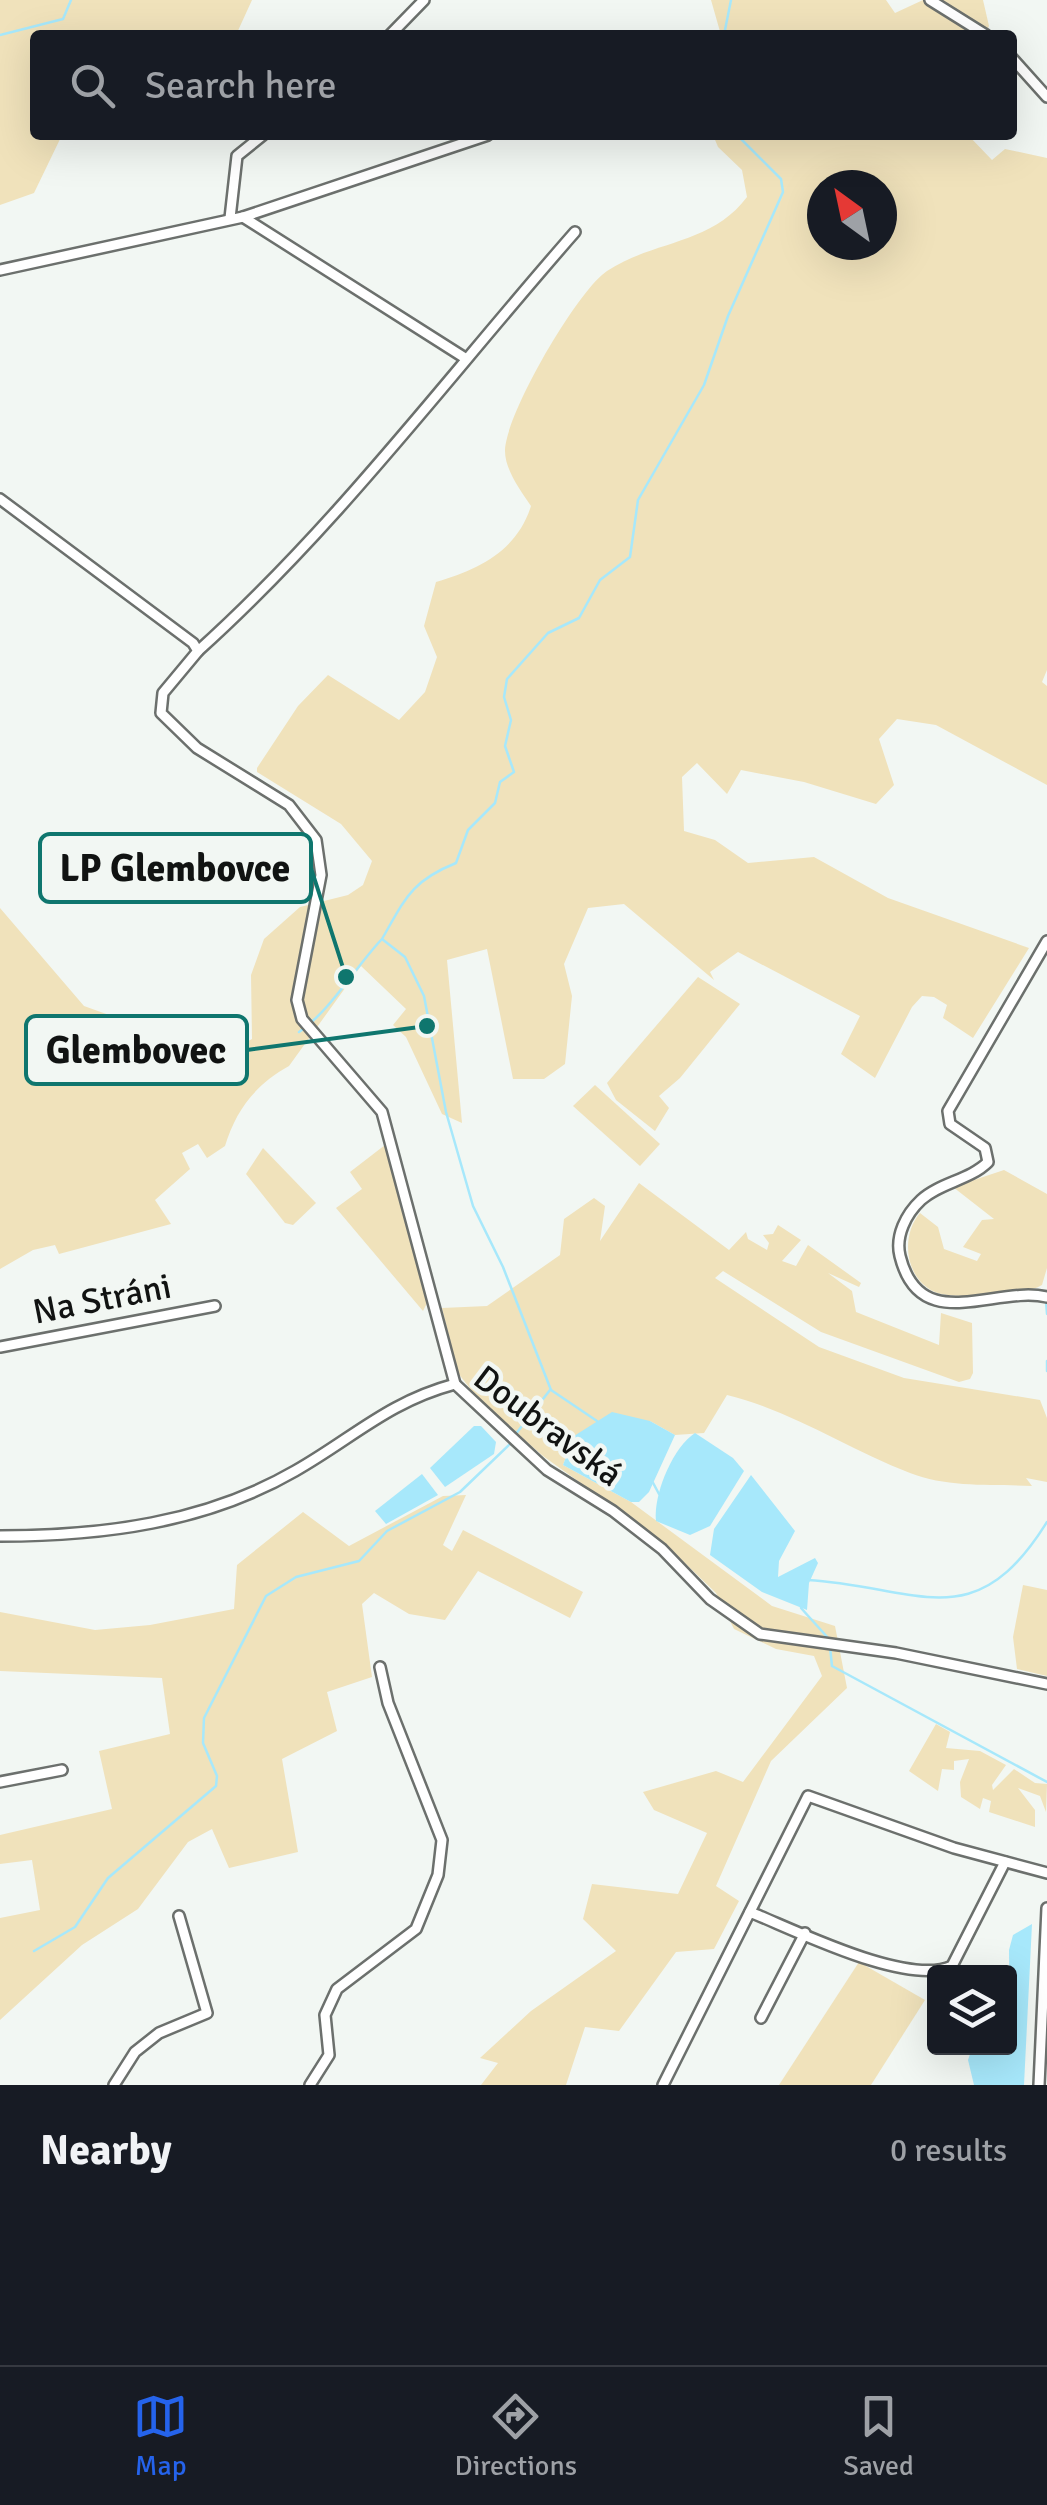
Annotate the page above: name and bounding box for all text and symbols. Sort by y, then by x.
search box [30,30,1017,140]
icon: search [65,58,120,113]
text: Search here [145,62,337,109]
north arrow [807,170,897,260]
callout: LP Glembovce [40,834,311,902]
text: LP Glembovce [60,845,290,892]
callout: Glembovec [26,1016,247,1084]
text: Glembovec [46,1027,226,1074]
street label: Na Stráni [29,1265,175,1333]
street label: Doubravská [465,1356,631,1496]
map controls [927,1965,1017,2055]
button: layers [927,1965,1017,2055]
text: Nearby [40,2125,172,2176]
text: 0 results [890,2131,1007,2170]
tab: Map [133,2389,188,2483]
tab: Directions [455,2389,577,2483]
tab: Saved [843,2389,914,2483]

